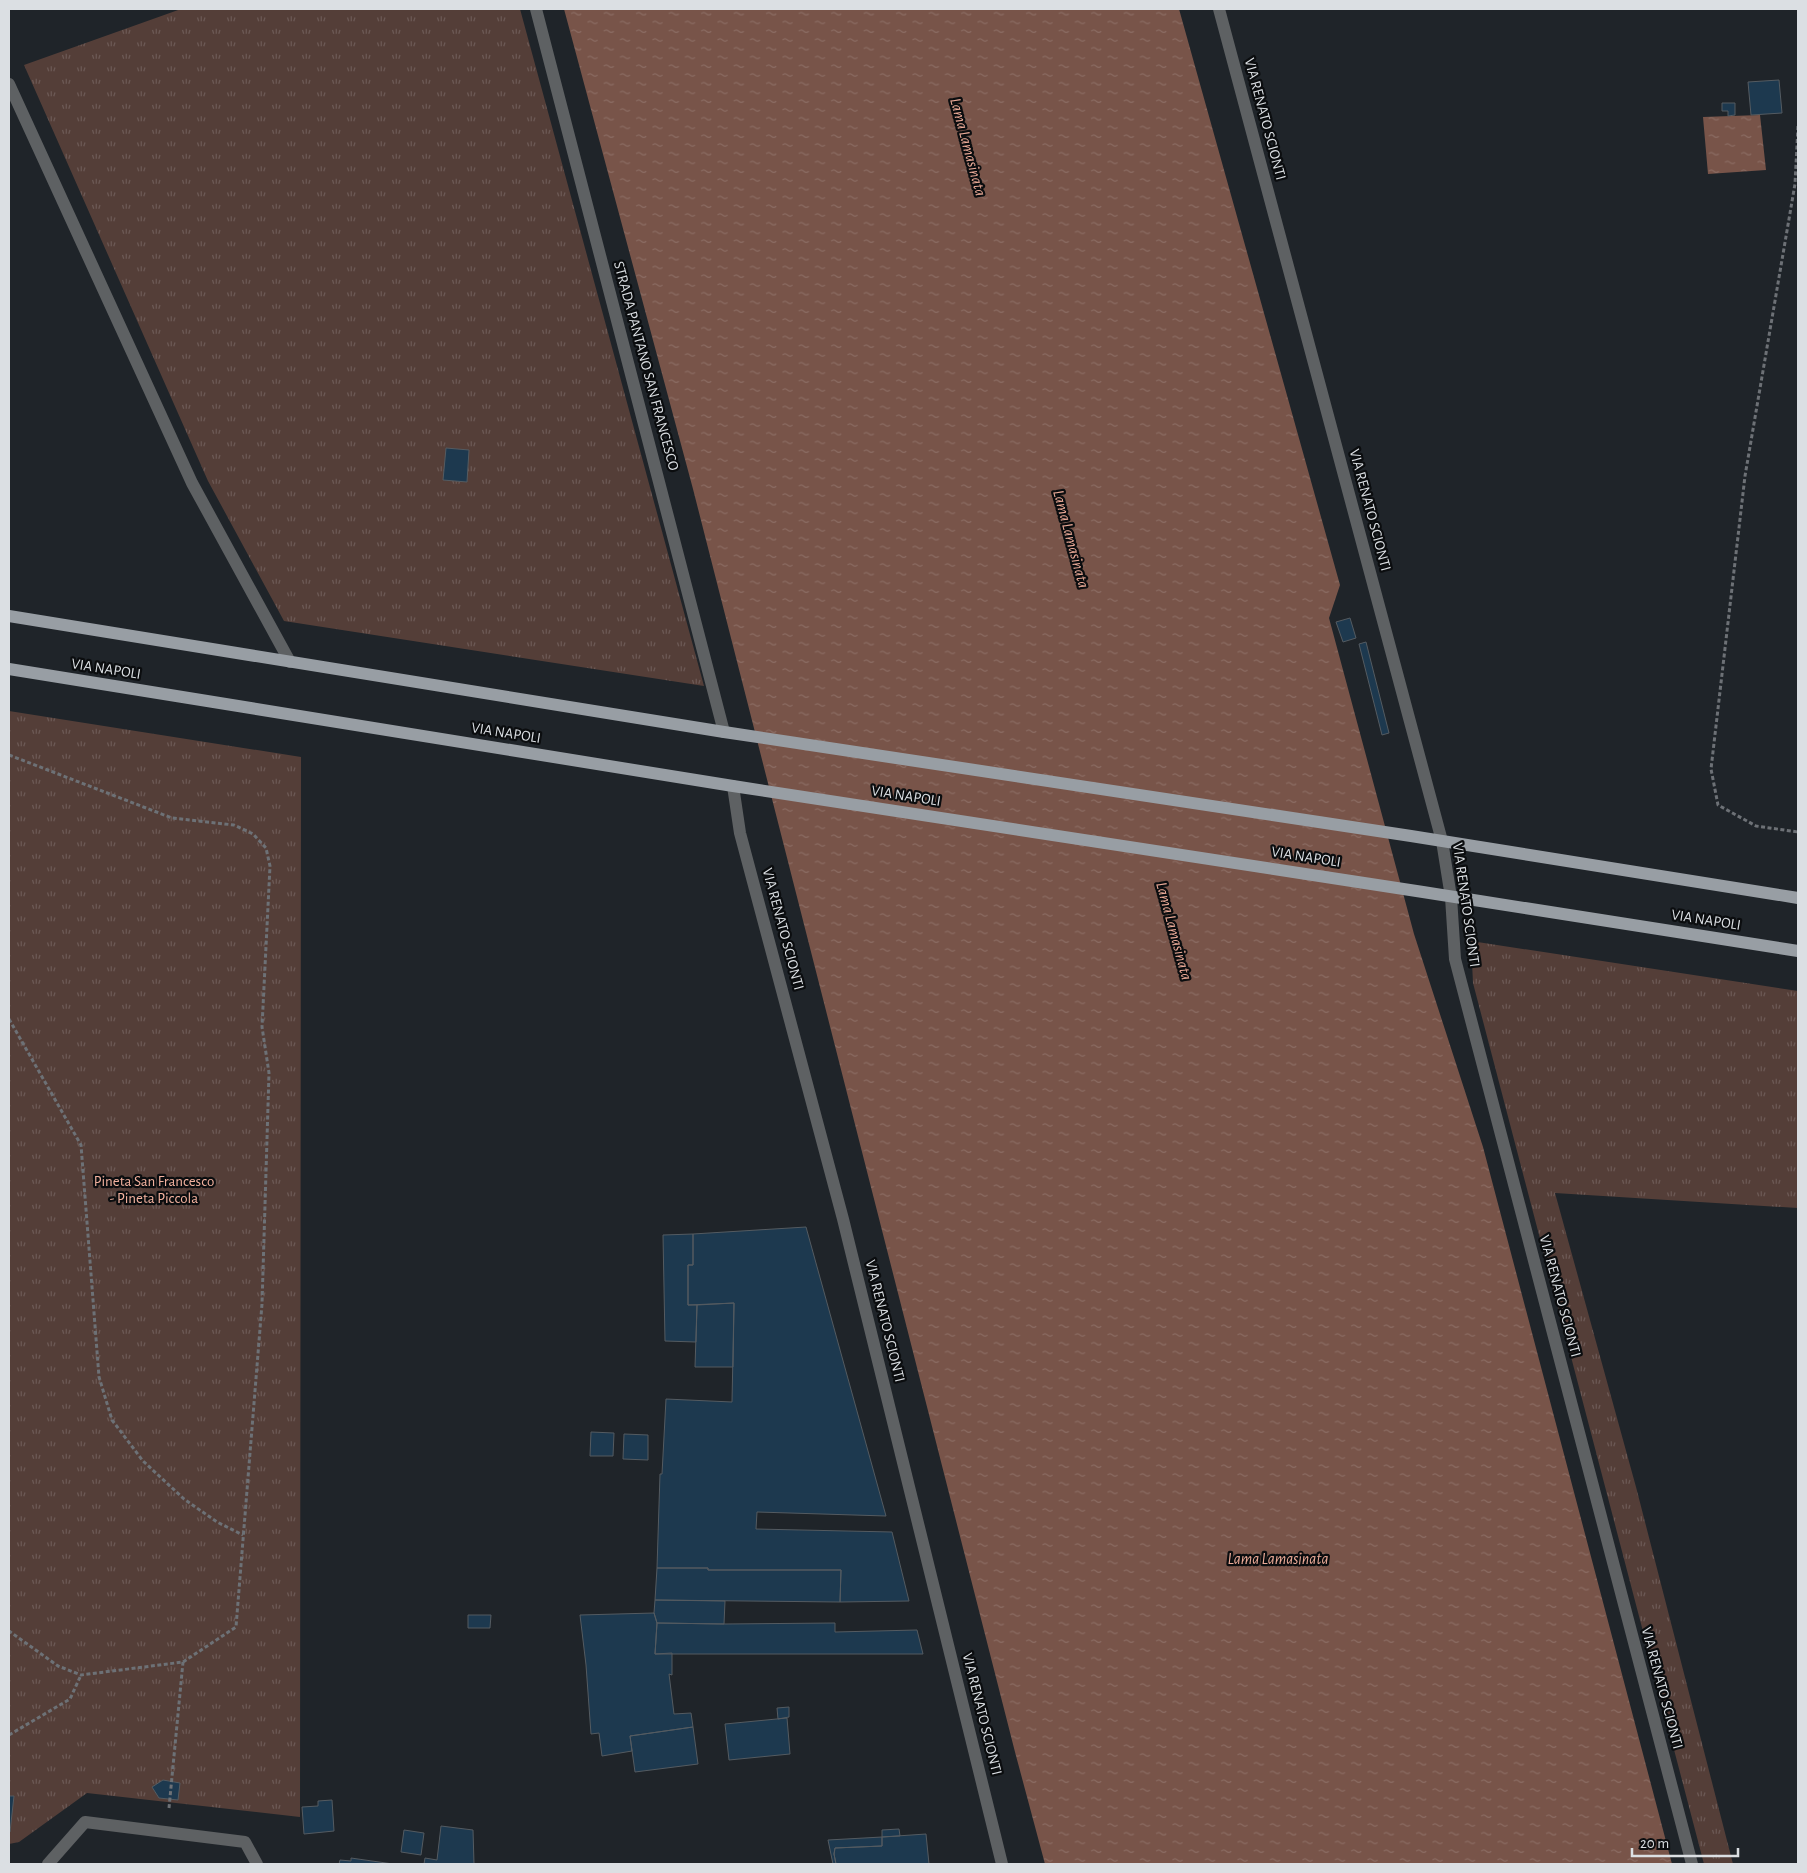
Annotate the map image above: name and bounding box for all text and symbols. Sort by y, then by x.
street label: VIA RENATO SCIONTI [1242,56,1288,182]
water label: Lama Lamasinata [947,96,989,198]
street label: STRADA PANTANO SAN FRANCESCO [611,260,681,472]
street label: VIA RENATO SCIONTI [1347,447,1393,573]
water label: Lama Lamasinata [1050,488,1092,590]
street label: VIA NAPOLI [70,656,142,682]
street label: VIA NAPOLI [470,720,542,746]
street label: VIA NAPOLI [870,783,942,809]
street label: VIA RENATO SCIONTI [1450,842,1482,968]
street label: VIA NAPOLI [1270,844,1342,870]
street label: VIA RENATO SCIONTI [760,866,806,992]
water label: Lama Lamasinata [1153,880,1195,982]
street label: VIA NAPOLI [1670,907,1742,933]
park label: Pineta San Francesco - Pineta Piccola [94,1174,214,1206]
street label: VIA RENATO SCIONTI [1537,1233,1583,1359]
street label: VIA RENATO SCIONTI [863,1258,907,1384]
water label: Lama Lamasinata [1228,1551,1328,1567]
street label: VIA RENATO SCIONTI [1639,1625,1685,1751]
street label: VIA RENATO SCIONTI [960,1651,1004,1777]
scale bar [1632,1826,1738,1858]
text: 20 m [1640,1836,1669,1851]

